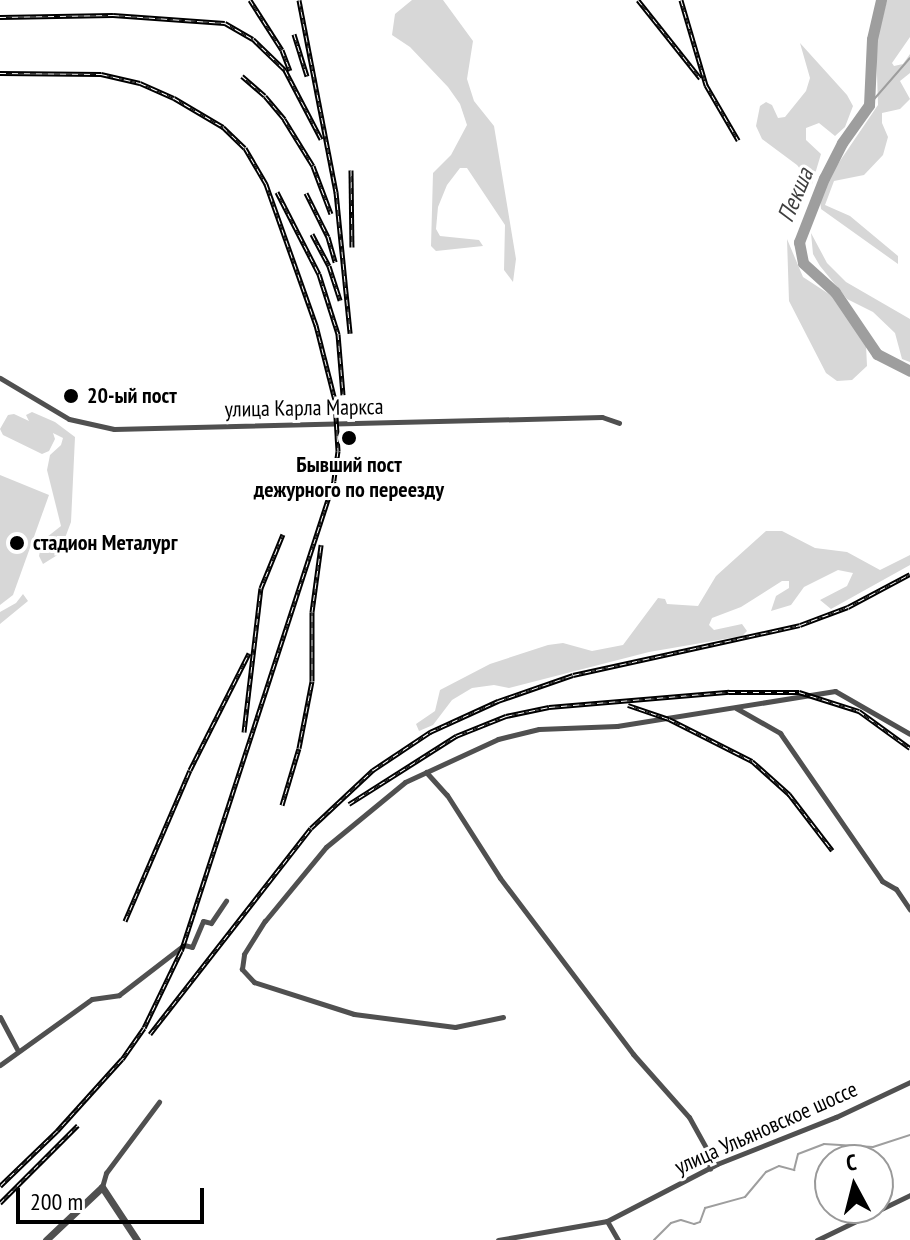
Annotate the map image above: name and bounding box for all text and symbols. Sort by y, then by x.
water label: Пекша [771,164,819,226]
place label: 20-ый пост [87,383,177,409]
marker: 20-ый пост [62,387,80,405]
street label: улица Карла Маркса [224,393,384,423]
marker: Бывший пост дежурного по переезду [340,429,358,447]
place label: Бывший пост дежурного по переезду [254,451,444,502]
place label: стадион Металург [33,530,177,556]
marker: стадион Металург [8,534,26,552]
street label: улица Ульяновское шоссе [670,1076,862,1180]
north arrow [814,1144,894,1224]
text: С [845,1148,858,1177]
scale bar [20,1172,208,1222]
text: 200 m [30,1186,83,1217]

